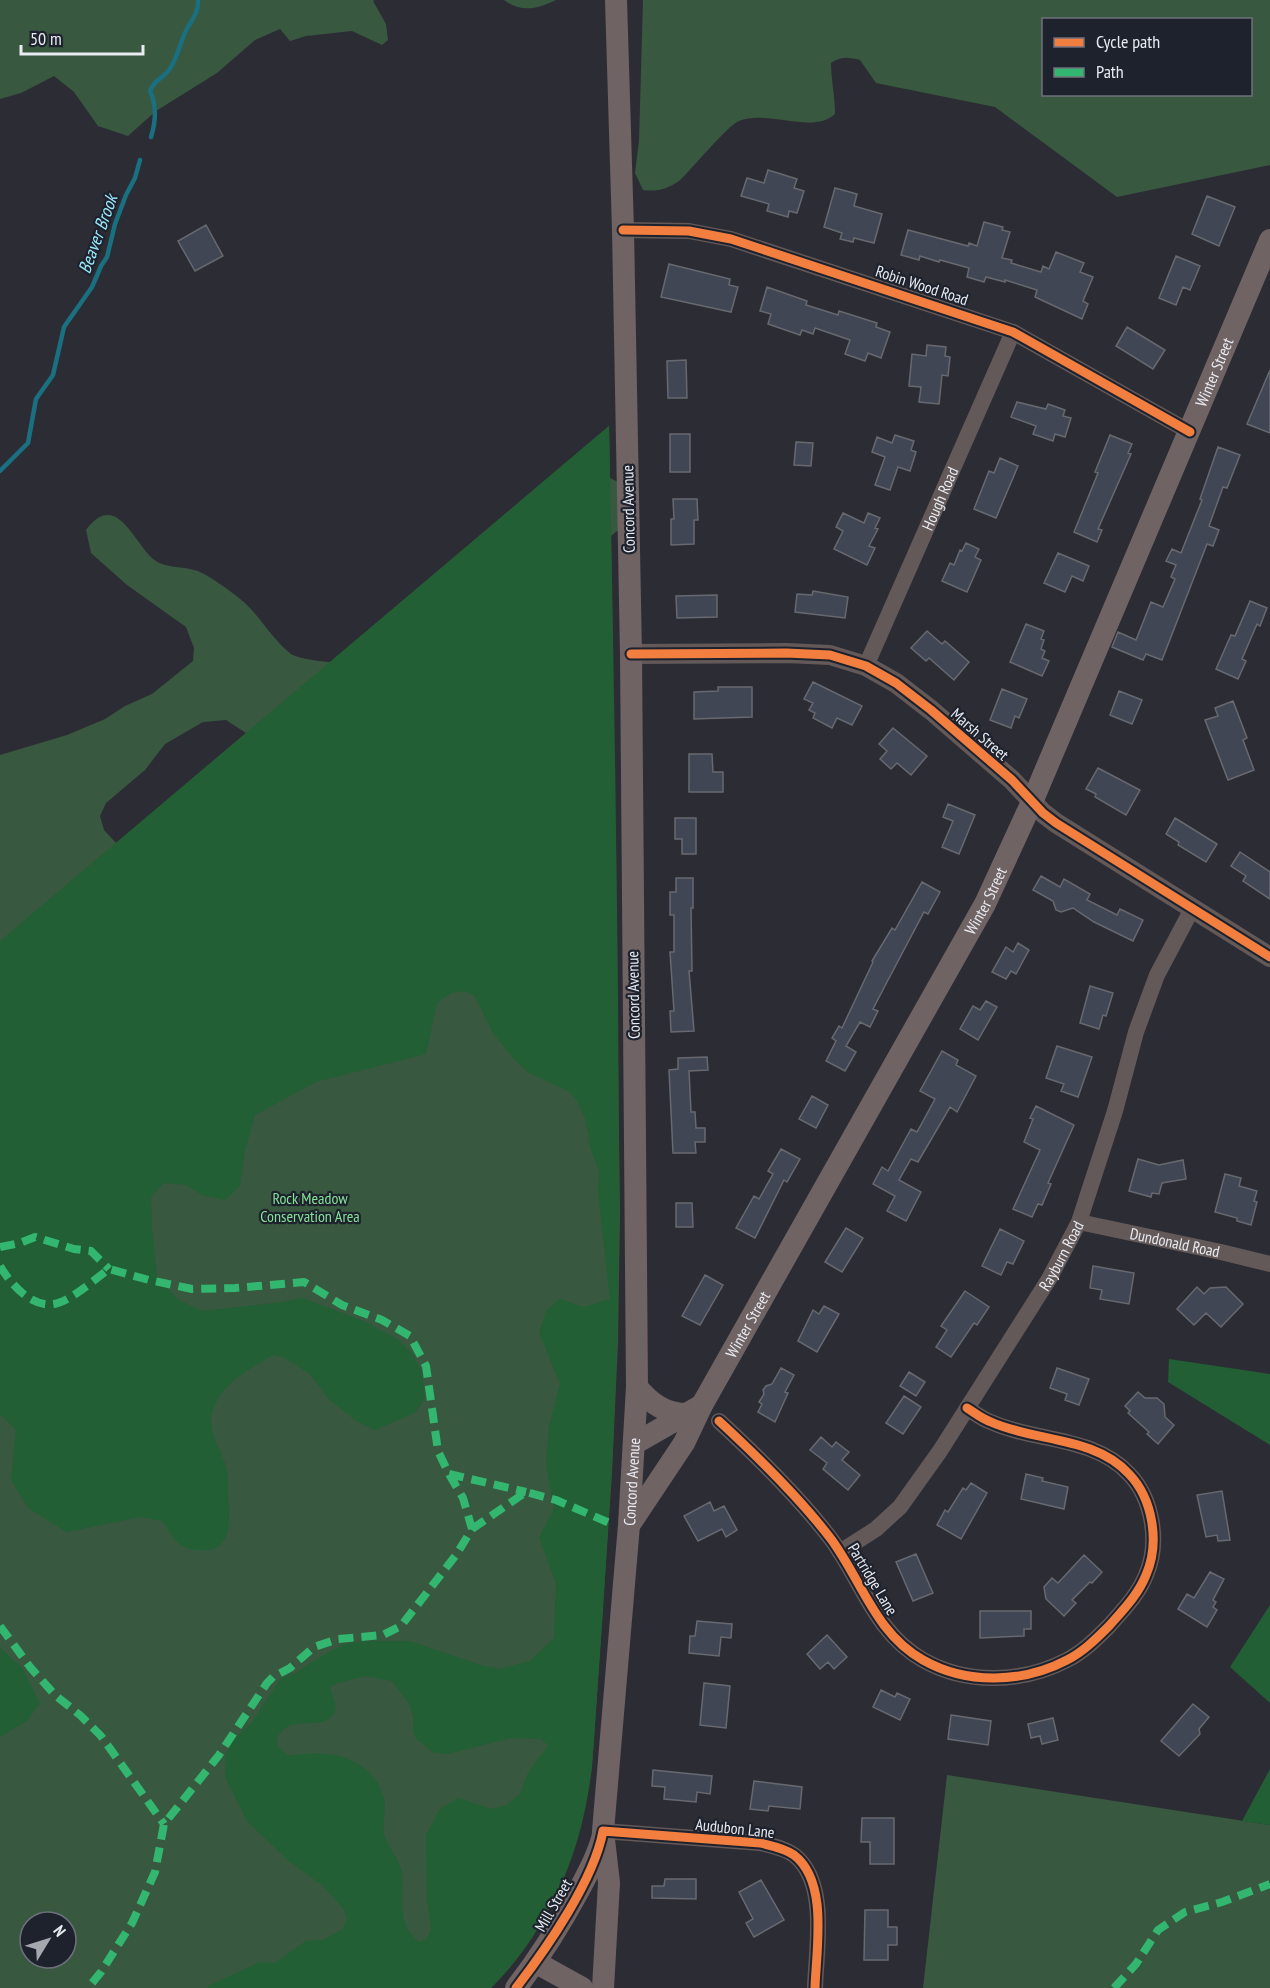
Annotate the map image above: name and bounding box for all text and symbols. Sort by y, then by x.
scale bar [21,18,142,56]
legend [1042,18,1252,96]
text: 50 m [30,27,62,50]
text: Cycle path [1096,30,1160,53]
text: Path [1096,60,1124,83]
water label: Beaver Brook [73,189,123,276]
street label: Robin Wood Road [873,261,971,309]
street label: Winter Street [1191,334,1238,410]
street label: Hough Road [917,464,962,533]
street label: Concord Avenue [617,465,639,553]
street label: Marsh Street [947,704,1013,765]
street label: Winter Street [960,863,1011,938]
street label: Concord Avenue [622,951,644,1039]
park label: Rock Meadow Conservation Area [260,1188,360,1226]
street label: Rayburn Road [1034,1217,1088,1294]
street label: Dundonald Road [1128,1223,1222,1261]
street label: Winter Street [721,1287,775,1361]
street label: Concord Avenue [619,1437,644,1526]
street label: Partridge Lane [844,1539,902,1619]
street label: Audubon Lane [695,1814,775,1842]
street label: Mill Street [530,1875,576,1935]
north arrow [18,1910,78,1970]
text: N [49,1921,70,1940]

